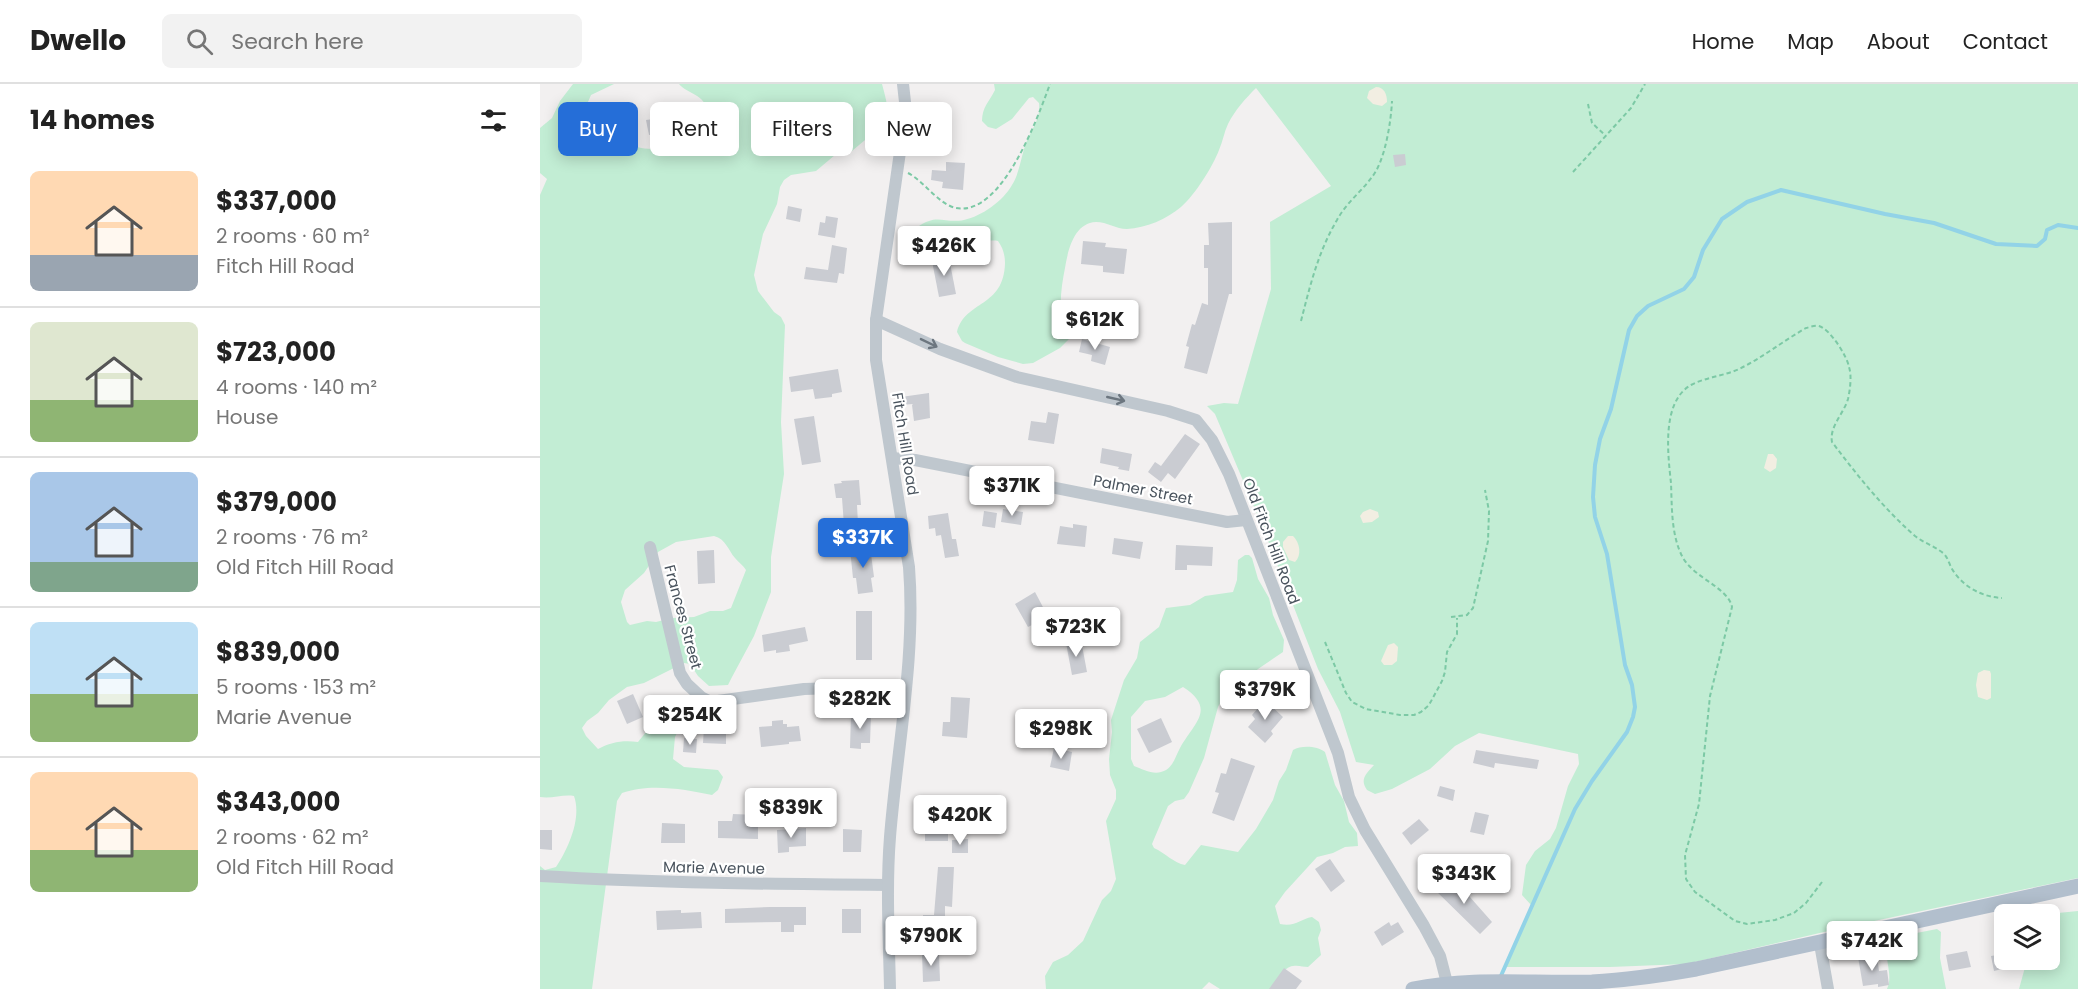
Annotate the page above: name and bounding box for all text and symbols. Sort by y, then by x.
search box [162,14,582,68]
text: Dwello [30,21,126,60]
icon: search [183,25,216,58]
text: Search here [231,26,364,57]
text: Home [1692,27,1754,56]
text: Map [1787,27,1834,56]
text: About [1867,27,1930,56]
text: Contact [1963,27,2048,56]
text: 14 homes [30,102,155,138]
chip: Buy [558,102,638,156]
chip: Rent [650,102,739,156]
chip: Filters [751,102,853,156]
chip: New [865,102,952,156]
icon: filters [477,104,510,137]
text: $337,000 [216,183,337,219]
icon: home [78,195,150,267]
text: 2 rooms · 60 m² [216,222,370,250]
pin: $426K [902,226,986,277]
text: $426K [912,231,976,259]
text: Fitch Hill Road [216,252,355,280]
pin: $612K [1053,300,1137,351]
text: $612K [1066,305,1124,333]
text: $723,000 [216,334,336,370]
one-way arrow [920,338,938,350]
icon: home [78,346,150,418]
text: 4 rooms · 140 m² [216,373,377,401]
street label: Fitch Hill Road [887,391,924,497]
one-way arrow [1105,394,1125,405]
text: House [216,403,278,431]
pin: $371K [970,466,1054,517]
street label: Palmer Street [1092,470,1195,509]
text: $371K [983,471,1041,499]
street label: Old Fitch Hill Road [1238,475,1305,607]
text: $379,000 [216,484,337,520]
icon: home [78,496,150,568]
pin: $337K [821,518,905,569]
text: 2 rooms · 76 m² [216,523,368,551]
text: $337K [832,523,894,551]
text: Old Fitch Hill Road [216,553,394,581]
street label: Frances Street [659,562,707,671]
pin: $723K [1034,607,1118,658]
text: $723K [1045,612,1107,640]
text: $839,000 [216,634,340,670]
icon: home [78,646,150,718]
pin: $379K [1223,670,1307,721]
text: 5 rooms · 153 m² [216,673,376,701]
text: $379K [1234,675,1296,703]
pin: $282K [818,679,902,730]
text: $282K [829,684,891,712]
pin: $254K [648,695,732,746]
text: $254K [657,700,723,728]
text: Marie Avenue [216,703,352,731]
pin: $298K [1019,709,1103,760]
text: $298K [1029,714,1093,742]
text: $343,000 [216,784,341,820]
pin: $839K [749,788,833,839]
text: $839K [759,793,823,821]
pin: $420K [918,795,1002,846]
icon: home [78,796,150,868]
text: $420K [927,800,993,828]
text: 2 rooms · 62 m² [216,823,369,851]
text: Old Fitch Hill Road [216,853,394,881]
pin: $343K [1422,854,1506,905]
street label: Marie Avenue [663,856,765,879]
text: $343K [1432,859,1496,887]
map controls [1994,904,2060,970]
button: layers [1994,904,2060,970]
pin: $790K [889,916,973,967]
text: $790K [899,921,963,949]
pin: $742K [1830,921,1914,972]
text: $742K [1841,926,1903,954]

